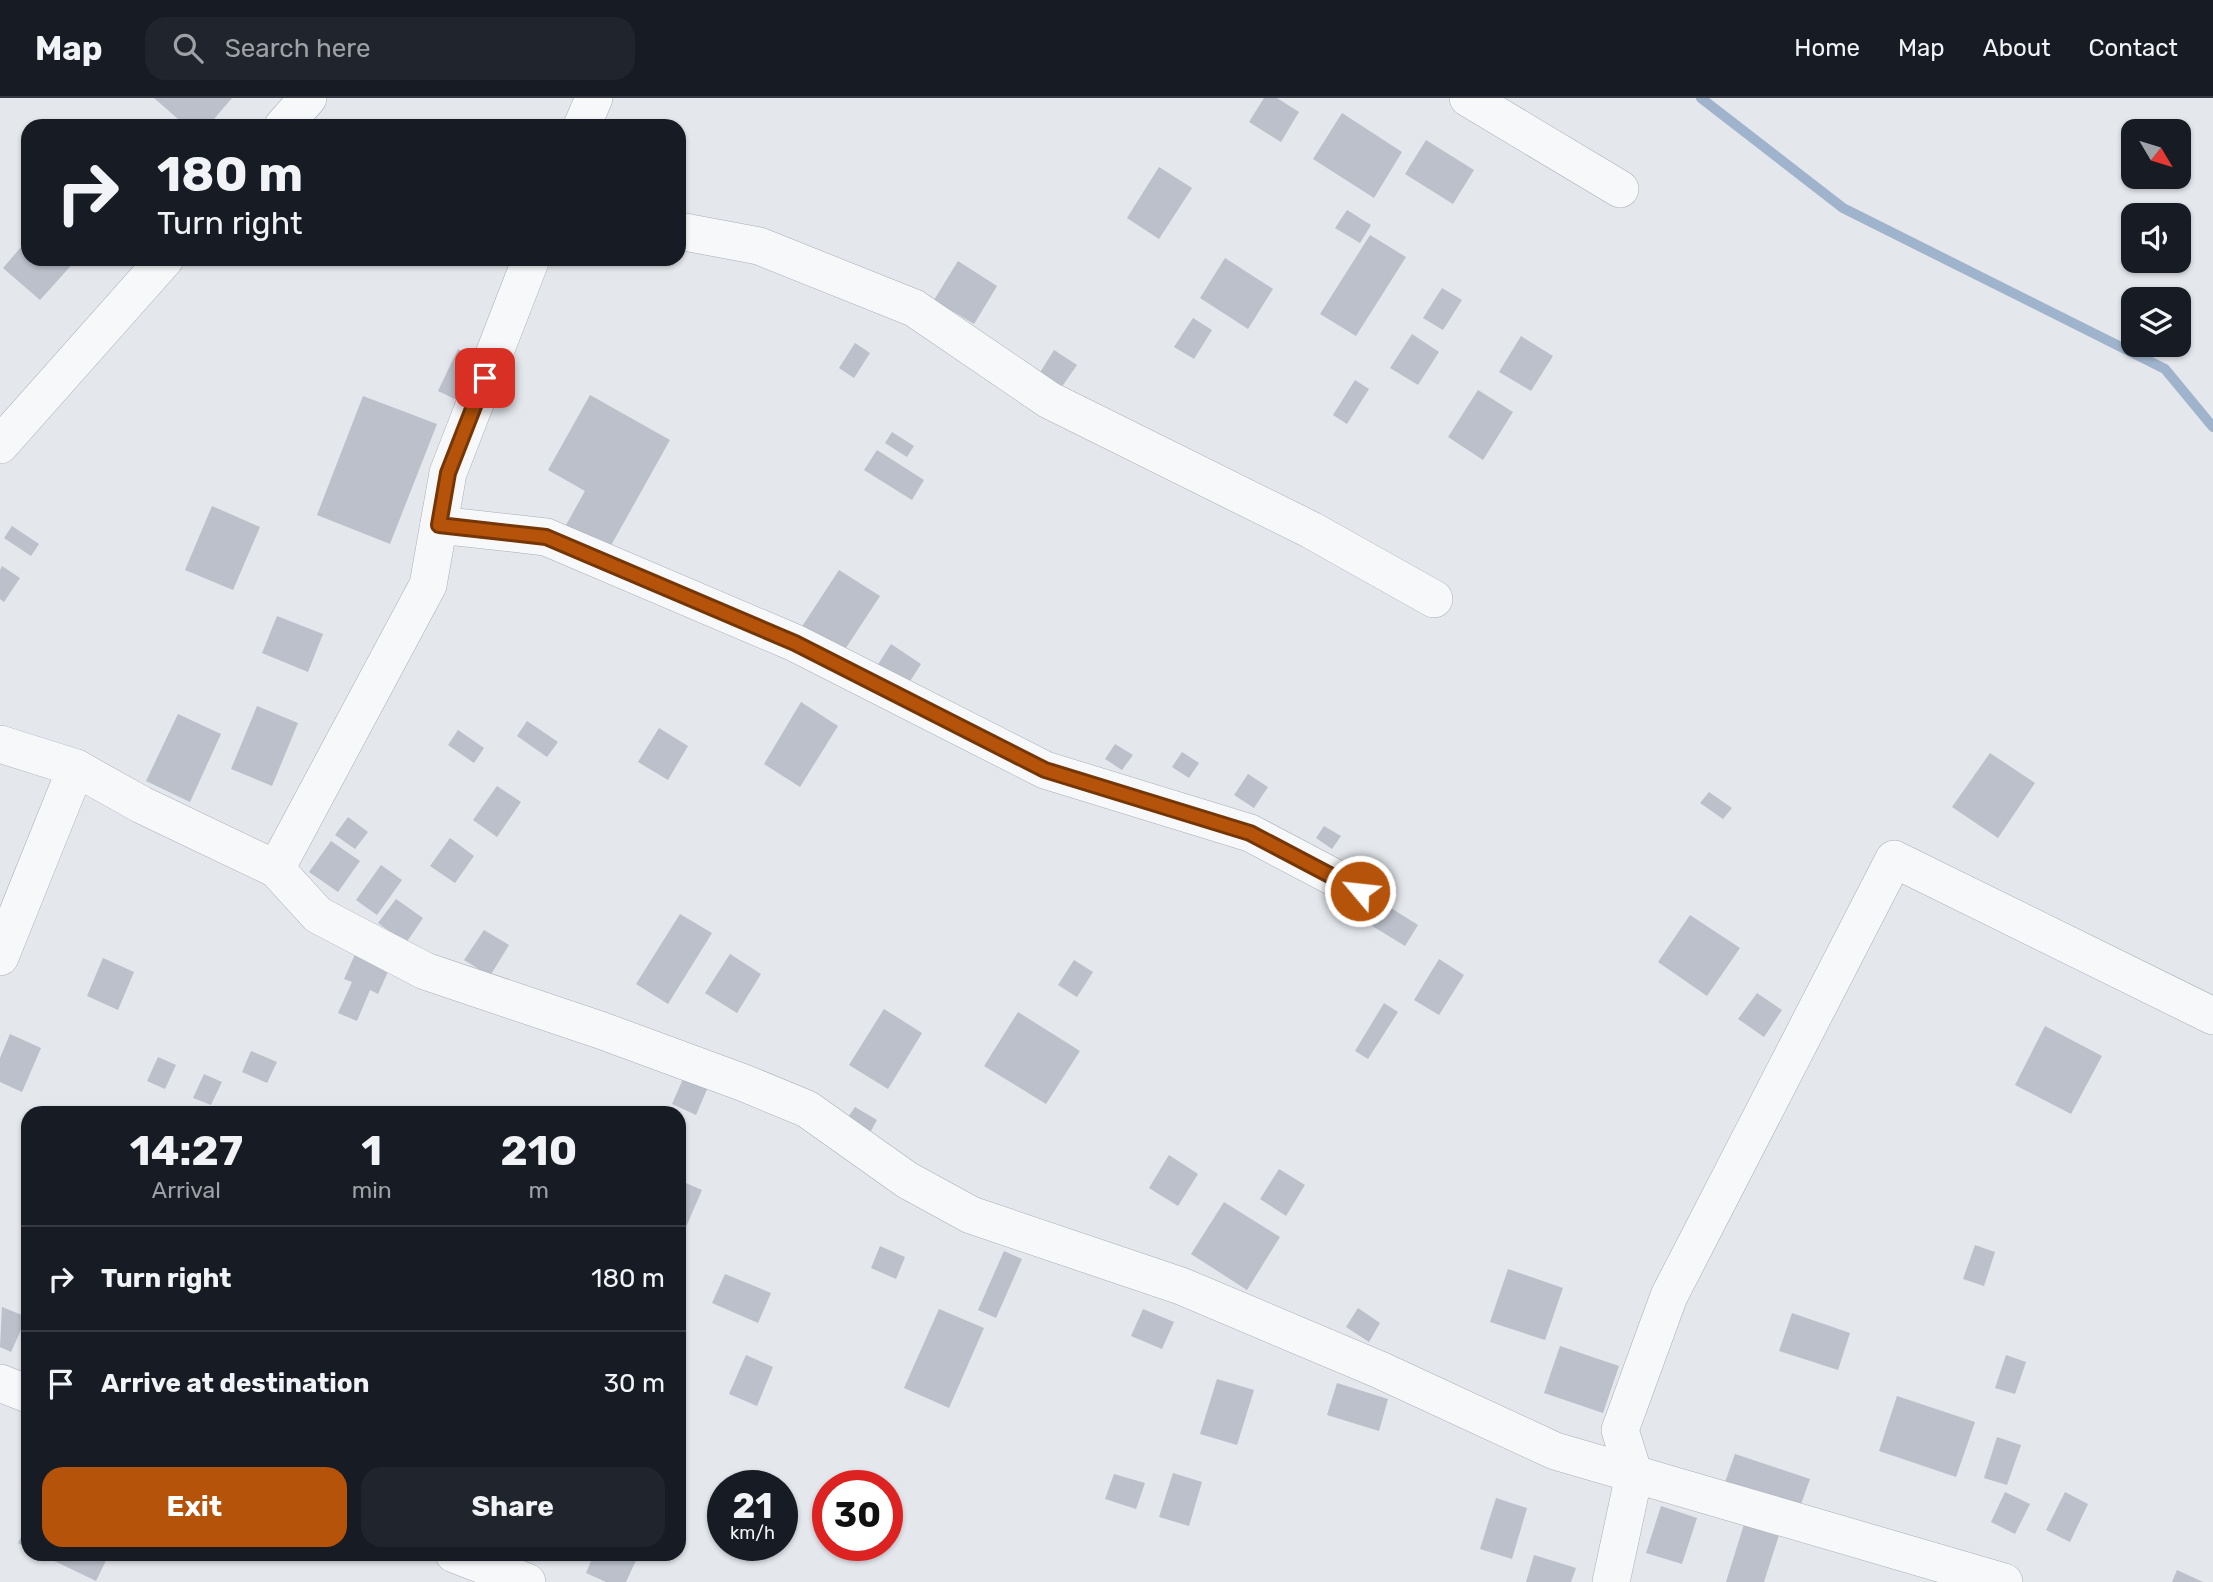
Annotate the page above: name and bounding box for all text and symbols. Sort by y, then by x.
search box [145,17,635,80]
text: Map [35,29,103,68]
icon: search [169,29,207,67]
text: Search here [225,33,370,64]
text: Home [1794,34,1860,62]
text: Map [1898,34,1945,62]
text: About [1983,34,2051,62]
text: Contact [2089,34,2178,62]
north arrow [2121,119,2191,189]
map controls [2121,119,2191,357]
text: 180 m [157,145,303,203]
icon: right [42,147,133,238]
button: sound [2121,203,2191,273]
text: Turn right [157,204,302,242]
button: layers [2121,287,2191,357]
pin [455,348,515,408]
icon: arrive [466,359,504,397]
position arrow [1323,854,1397,928]
text: 14:27 [130,1126,243,1176]
text: 1 [361,1126,382,1176]
text: 210 [500,1126,577,1176]
text: Arrival [152,1176,221,1204]
text: min [352,1176,392,1204]
text: m [529,1176,549,1204]
icon: right [42,1260,80,1298]
text: Turn right [101,1263,231,1294]
text: 180 m [591,1263,665,1294]
icon: arrive [42,1365,80,1403]
text: Arrive at destination [101,1368,369,1399]
text: 30 m [603,1368,665,1399]
button: Exit [42,1467,347,1547]
button: Share [361,1467,665,1547]
speed limit sign: 30 [812,1470,903,1561]
text: 21 [732,1485,773,1527]
text: km/h [730,1522,775,1544]

